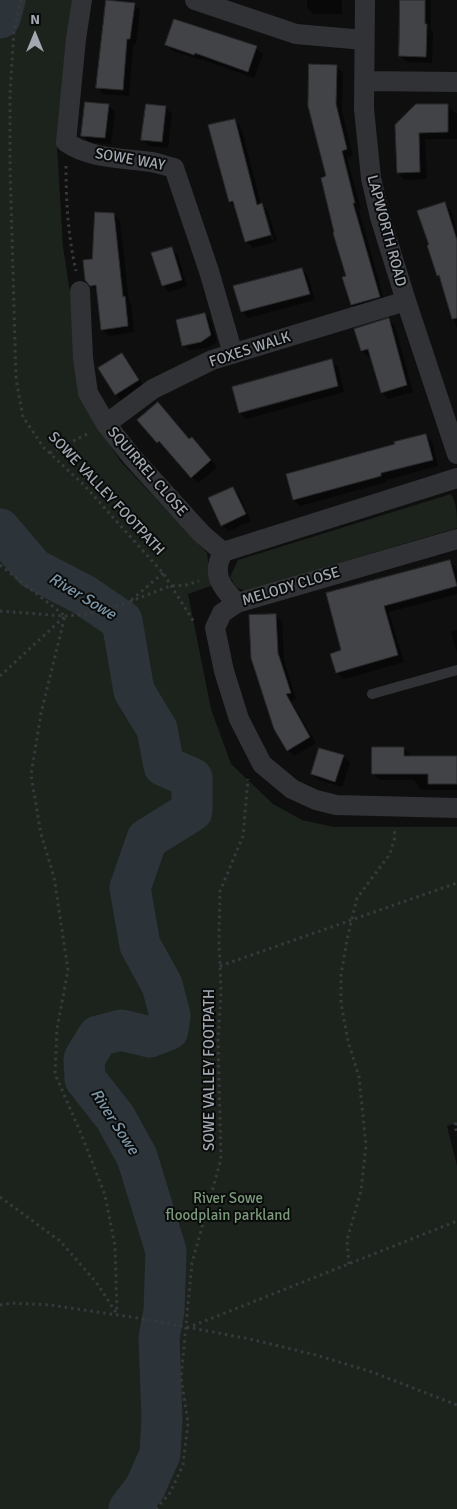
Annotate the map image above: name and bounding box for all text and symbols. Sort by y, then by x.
north arrow [10,10,60,60]
text: N [30,11,40,28]
street label: SOWE WAY [94,145,166,175]
street label: LAPWORTH ROAD [362,173,410,289]
street label: FOXES WALK [207,328,293,372]
street label: SQUIRREL CLOSE [103,423,191,521]
street label: SOWE VALLEY FOOTPATH [44,429,168,559]
street label: MELODY CLOSE [240,564,342,610]
water label: River Sowe [45,570,119,624]
street label: SOWE VALLEY FOOTPATH [201,989,219,1151]
water label: River Sowe [86,1085,142,1159]
park label: River Sowe floodplain parkland [166,1190,290,1225]

